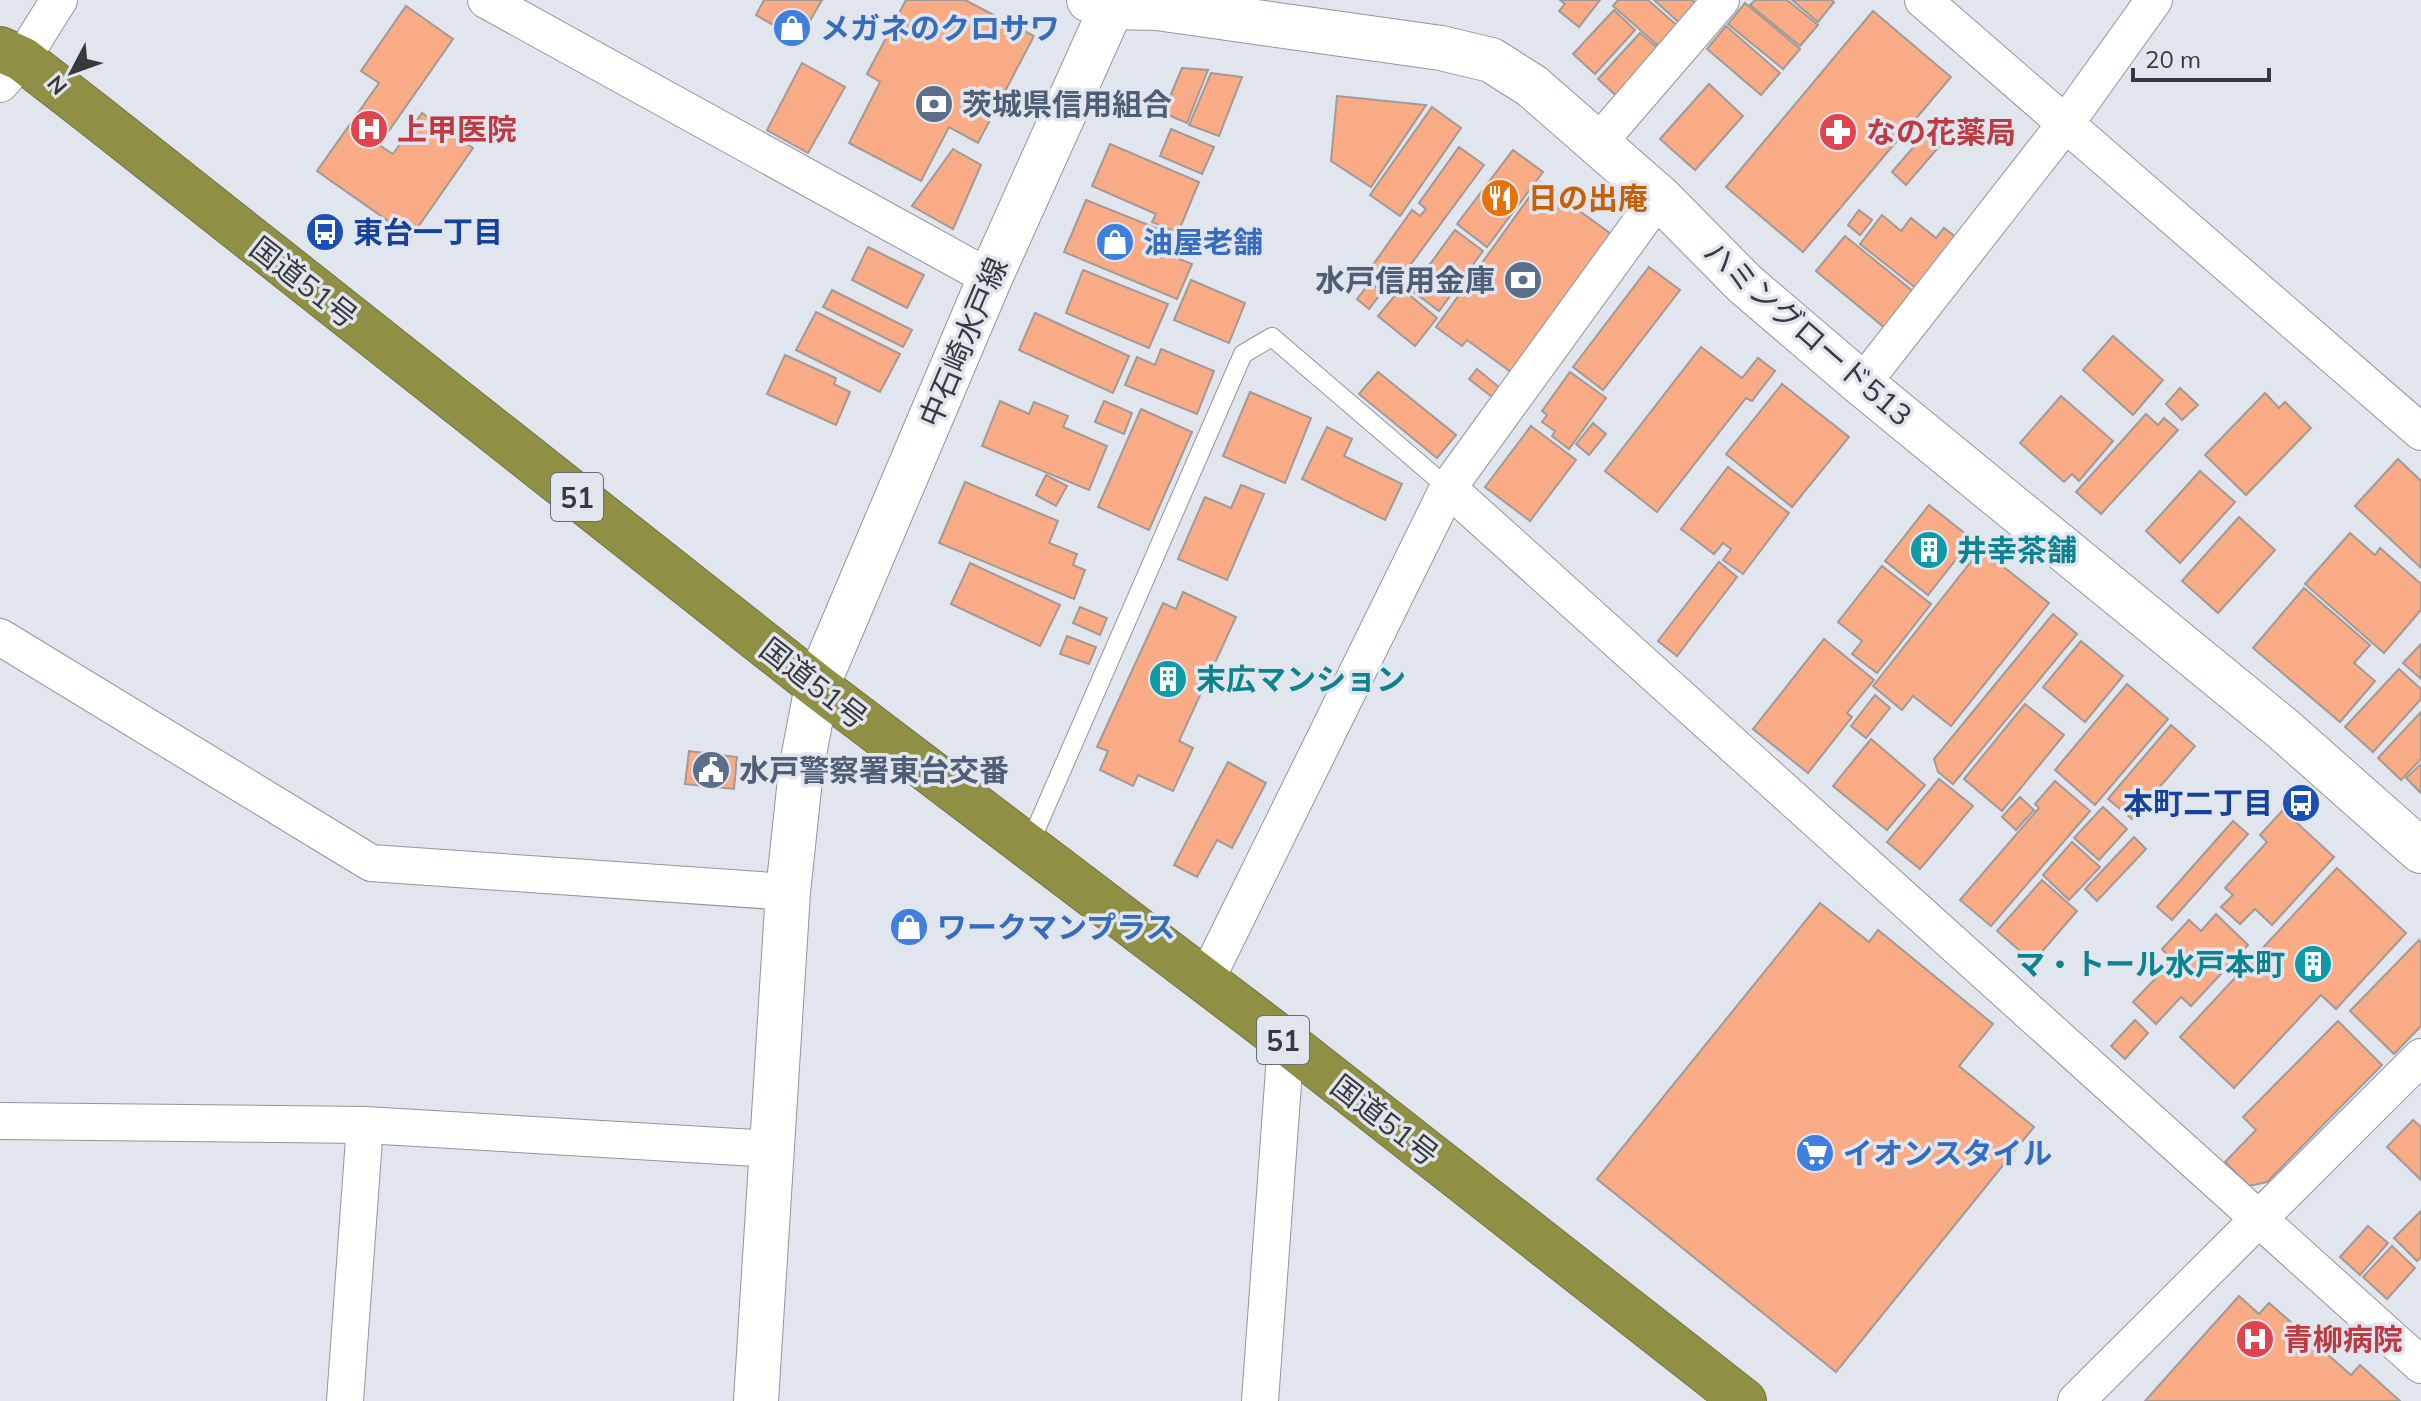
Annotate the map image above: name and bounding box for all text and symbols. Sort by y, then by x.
shop icon: メガネのクロサワ [771,7,813,49]
place label: メガネのクロサワ [820,9,1060,47]
north arrow [32,32,112,112]
scale bar [2133,32,2269,82]
text: 20 m [2145,44,2201,74]
text: N [41,70,73,101]
bank icon: 茨城県信用組合 [913,83,955,125]
place label: 茨城県信用組合 [962,85,1172,123]
hospital icon: 上甲医院 [348,108,390,150]
place label: 上甲医院 [397,110,517,148]
pharmacy icon: なの花薬局 [1817,111,1859,153]
place label: なの花薬局 [1866,113,2016,151]
restaurant icon: 日の出庵 [1479,177,1521,219]
place label: 日の出庵 [1528,179,1648,217]
bus stop icon: 東台一丁目 [304,211,346,253]
place label: 東台一丁目 [353,213,503,251]
shop icon: 油屋老舗 [1094,221,1136,263]
place label: 油屋老舗 [1143,223,1263,261]
street label: 国道51号 [243,228,365,336]
street label: ハミングロード513 [1696,232,1920,434]
street label: 中石崎水戸線 [910,252,1016,432]
bank icon: 水戸信用金庫 [1502,259,1544,301]
place label: 水戸信用金庫 [1315,261,1495,299]
road number: 51 [551,473,603,521]
building icon: 井幸茶舗 [1908,529,1950,571]
place label: 井幸茶舗 [1957,531,2077,569]
street label: 国道51号 [753,629,875,737]
building icon: 末広マンション [1147,658,1189,700]
place label: 末広マンション [1196,660,1406,698]
public building icon: 水戸警察署東台交番 [690,749,732,791]
place label: 水戸警察署東台交番 [739,751,1009,789]
bus stop icon: 本町二丁目 [2280,782,2322,824]
place label: 本町二丁目 [2123,784,2273,822]
shop icon: ワークマンプラス [888,906,930,948]
place label: ワークマンプラス [937,908,1176,946]
building icon: マ・トール水戸本町 [2292,943,2334,985]
place label: マ・トール水戸本町 [2015,945,2285,983]
road number: 51 [1257,1016,1309,1064]
street label: 国道51号 [1324,1066,1446,1174]
supermarket icon: イオンスタイル [1794,1132,1836,1174]
place label: イオンスタイル [1843,1134,2052,1172]
hospital icon: 青柳病院 [2234,1318,2276,1360]
place label: 青柳病院 [2283,1320,2403,1358]

